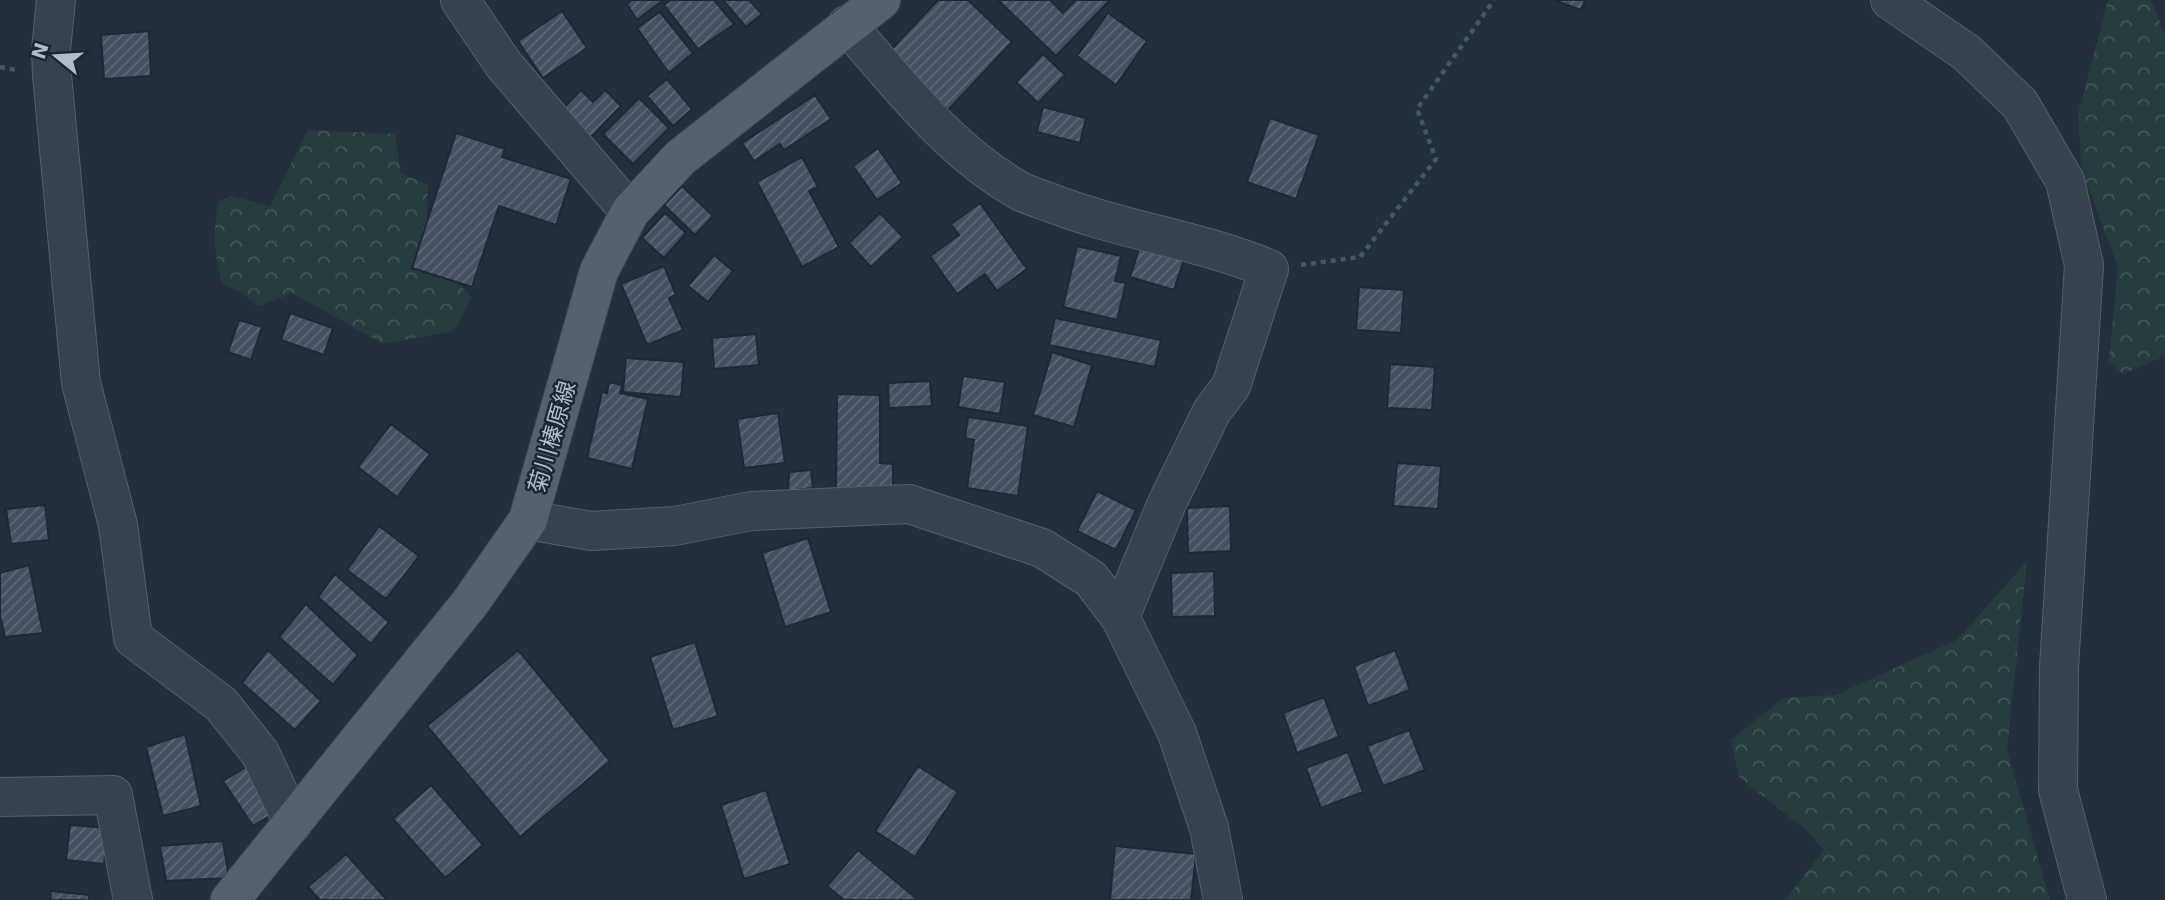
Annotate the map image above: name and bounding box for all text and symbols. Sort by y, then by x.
north arrow [21,21,91,91]
text: N [27,40,53,62]
street label: 菊川榛原線 [524,378,580,496]

